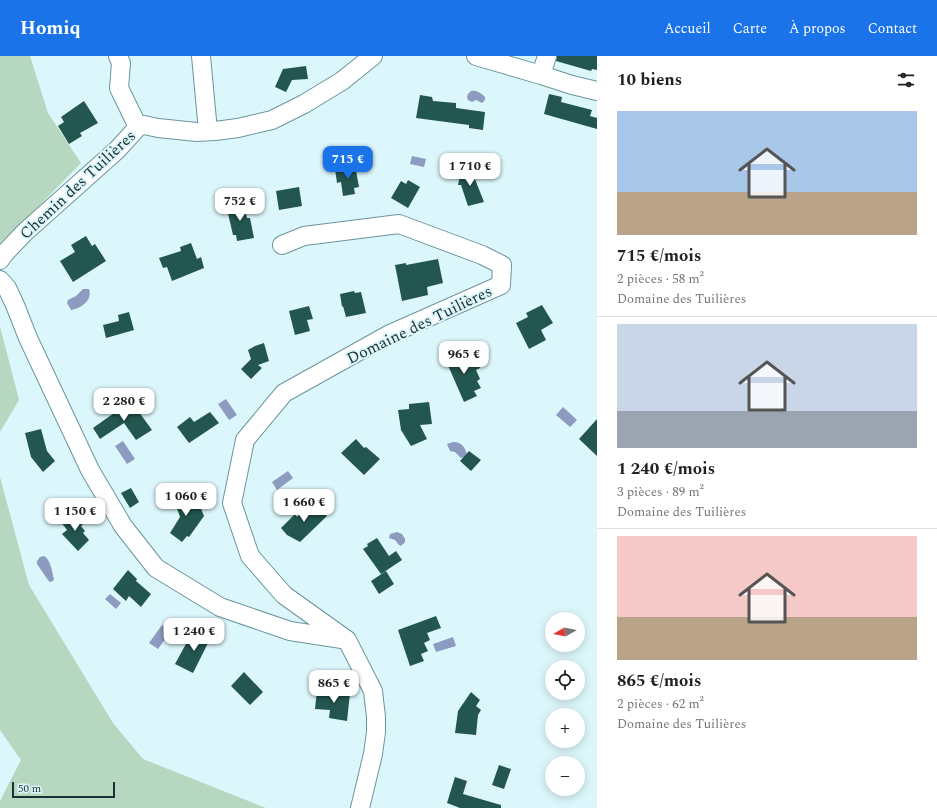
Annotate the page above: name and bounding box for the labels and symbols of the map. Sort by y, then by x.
street label: Chemin des Tuilières [14,124,141,245]
pin: 715 € [320,146,376,180]
pin: 1 710 € [433,153,507,187]
pin: 752 € [212,188,268,222]
street label: Domaine des Tuilières [343,279,496,371]
pin: 965 € [436,341,492,375]
pin: 2 280 € [87,388,161,422]
pin: 1 060 € [149,483,223,517]
pin: 1 660 € [267,489,341,523]
pin: 1 150 € [38,498,112,532]
north arrow [545,612,585,652]
pin: 1 240 € [157,618,231,652]
pin: 865 € [306,670,362,704]
scale bar [12,780,115,799]

